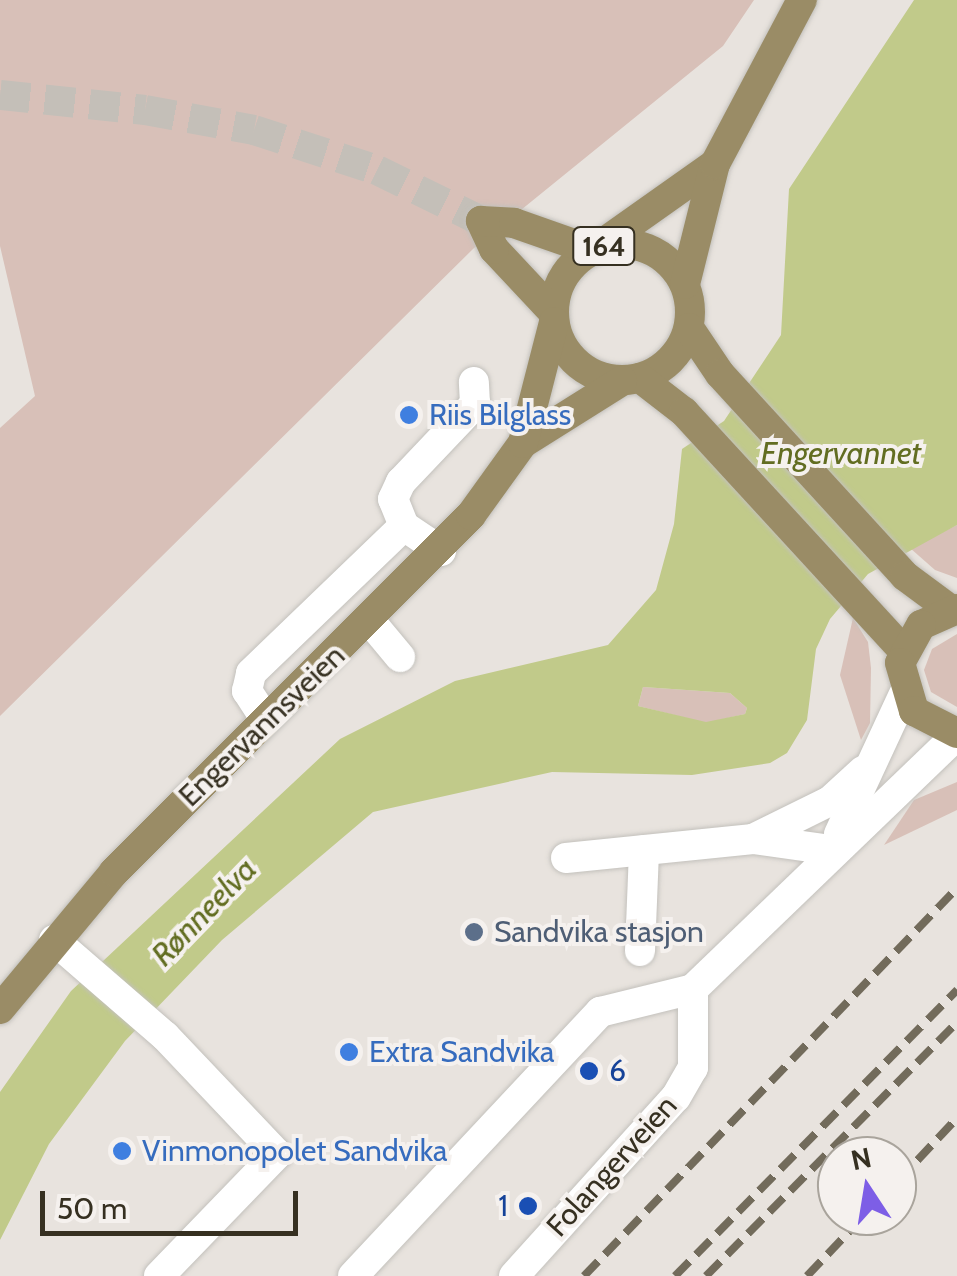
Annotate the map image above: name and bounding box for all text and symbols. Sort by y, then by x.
road number: 164 [572,223,636,269]
place label: Riis Bilglass [429,397,571,433]
marker: Riis Bilglass [398,404,420,426]
water label: Engervannet [761,434,921,472]
street label: Engervannsveien [172,638,352,814]
water label: Rønneelva [143,850,265,974]
place label: Sandvika stasjon [494,914,704,950]
marker: Sandvika stasjon [463,921,485,943]
place label: Extra Sandvika [369,1034,555,1070]
marker: Extra Sandvika [338,1041,360,1063]
place label: 6 [609,1053,626,1089]
marker: 6 [578,1060,600,1082]
street label: Folangerveien [539,1088,685,1244]
place label: Vinmonopolet Sandvika [142,1133,447,1169]
north arrow [817,1136,917,1236]
marker: Vinmonopolet Sandvika [111,1140,133,1162]
text: N [848,1140,874,1177]
scale bar [45,1171,302,1233]
place label: 1 [498,1188,508,1224]
text: 50 m [57,1190,127,1227]
marker: 1 [517,1195,539,1217]

